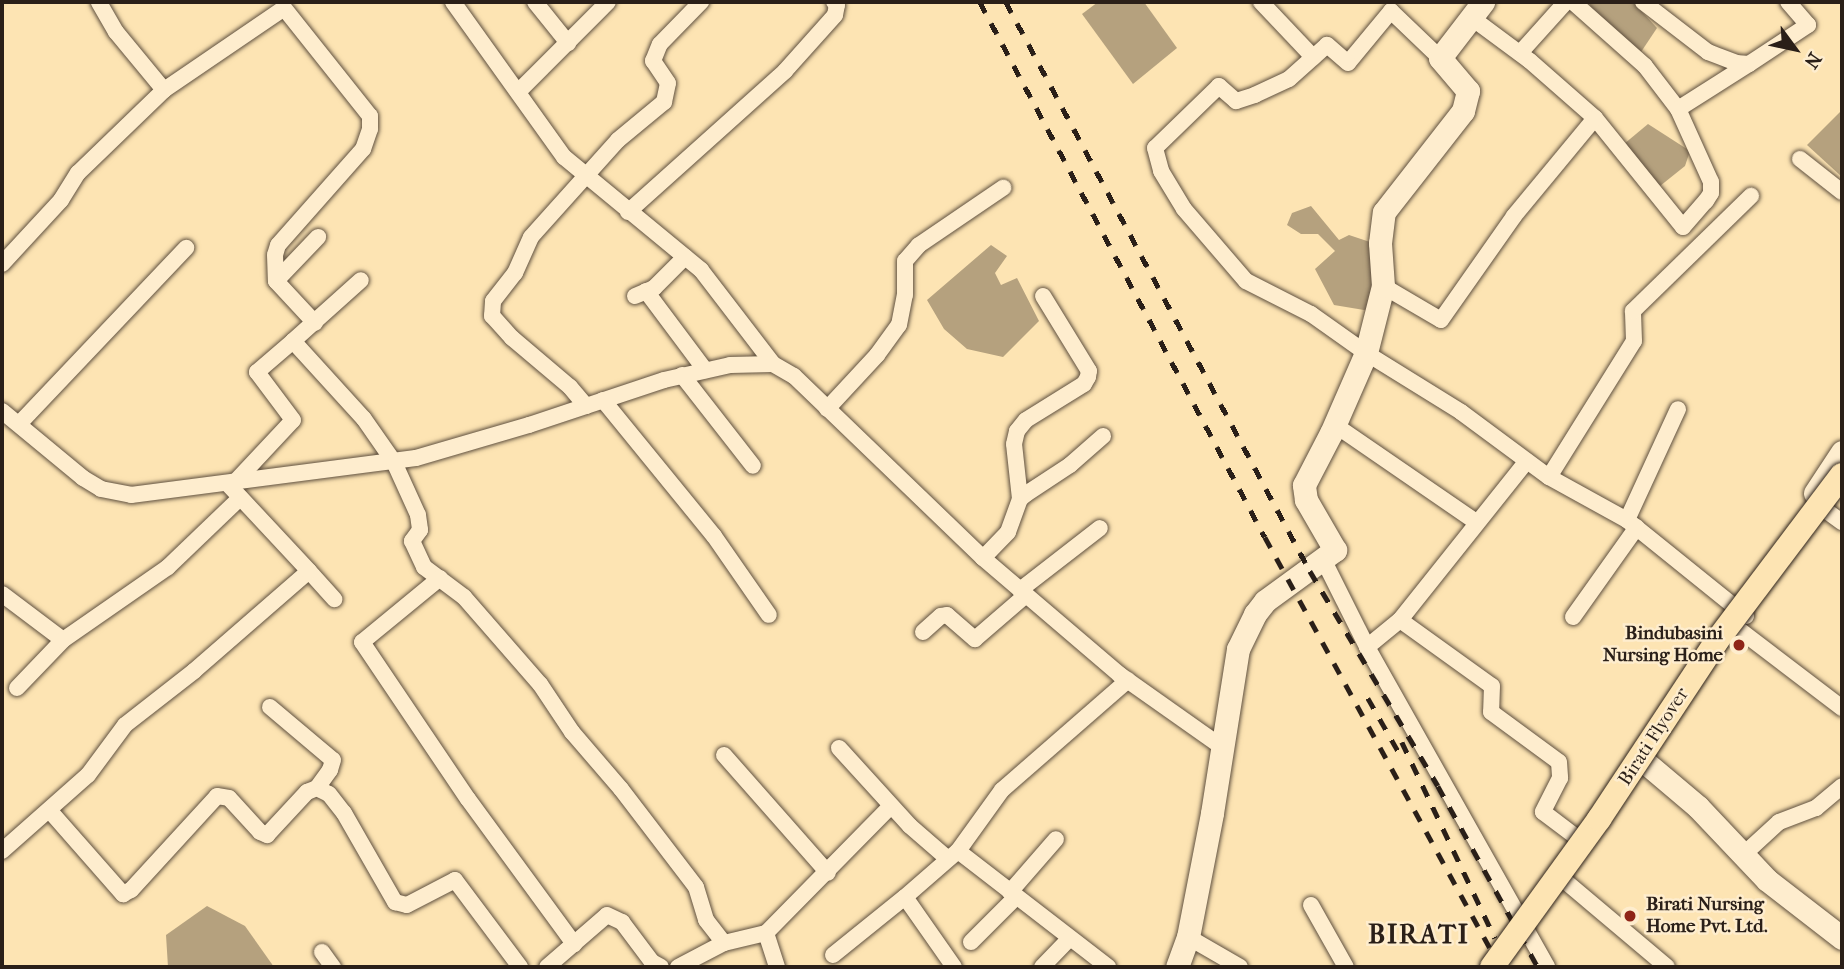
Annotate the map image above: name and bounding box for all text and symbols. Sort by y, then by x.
north arrow [1760,14,1830,84]
text: N [1799,48,1826,72]
place label: Bindubasini Nursing Home [1603,623,1723,667]
marker: Bindubasini Nursing Home [1729,635,1749,655]
street label: Birati Flyover [1614,684,1694,790]
place label: Birati Nursing Home Pvt. Ltd. [1646,894,1768,938]
marker: Birati Nursing Home Pvt. Ltd. [1620,906,1640,926]
district label: BIRATI [1369,919,1469,951]

